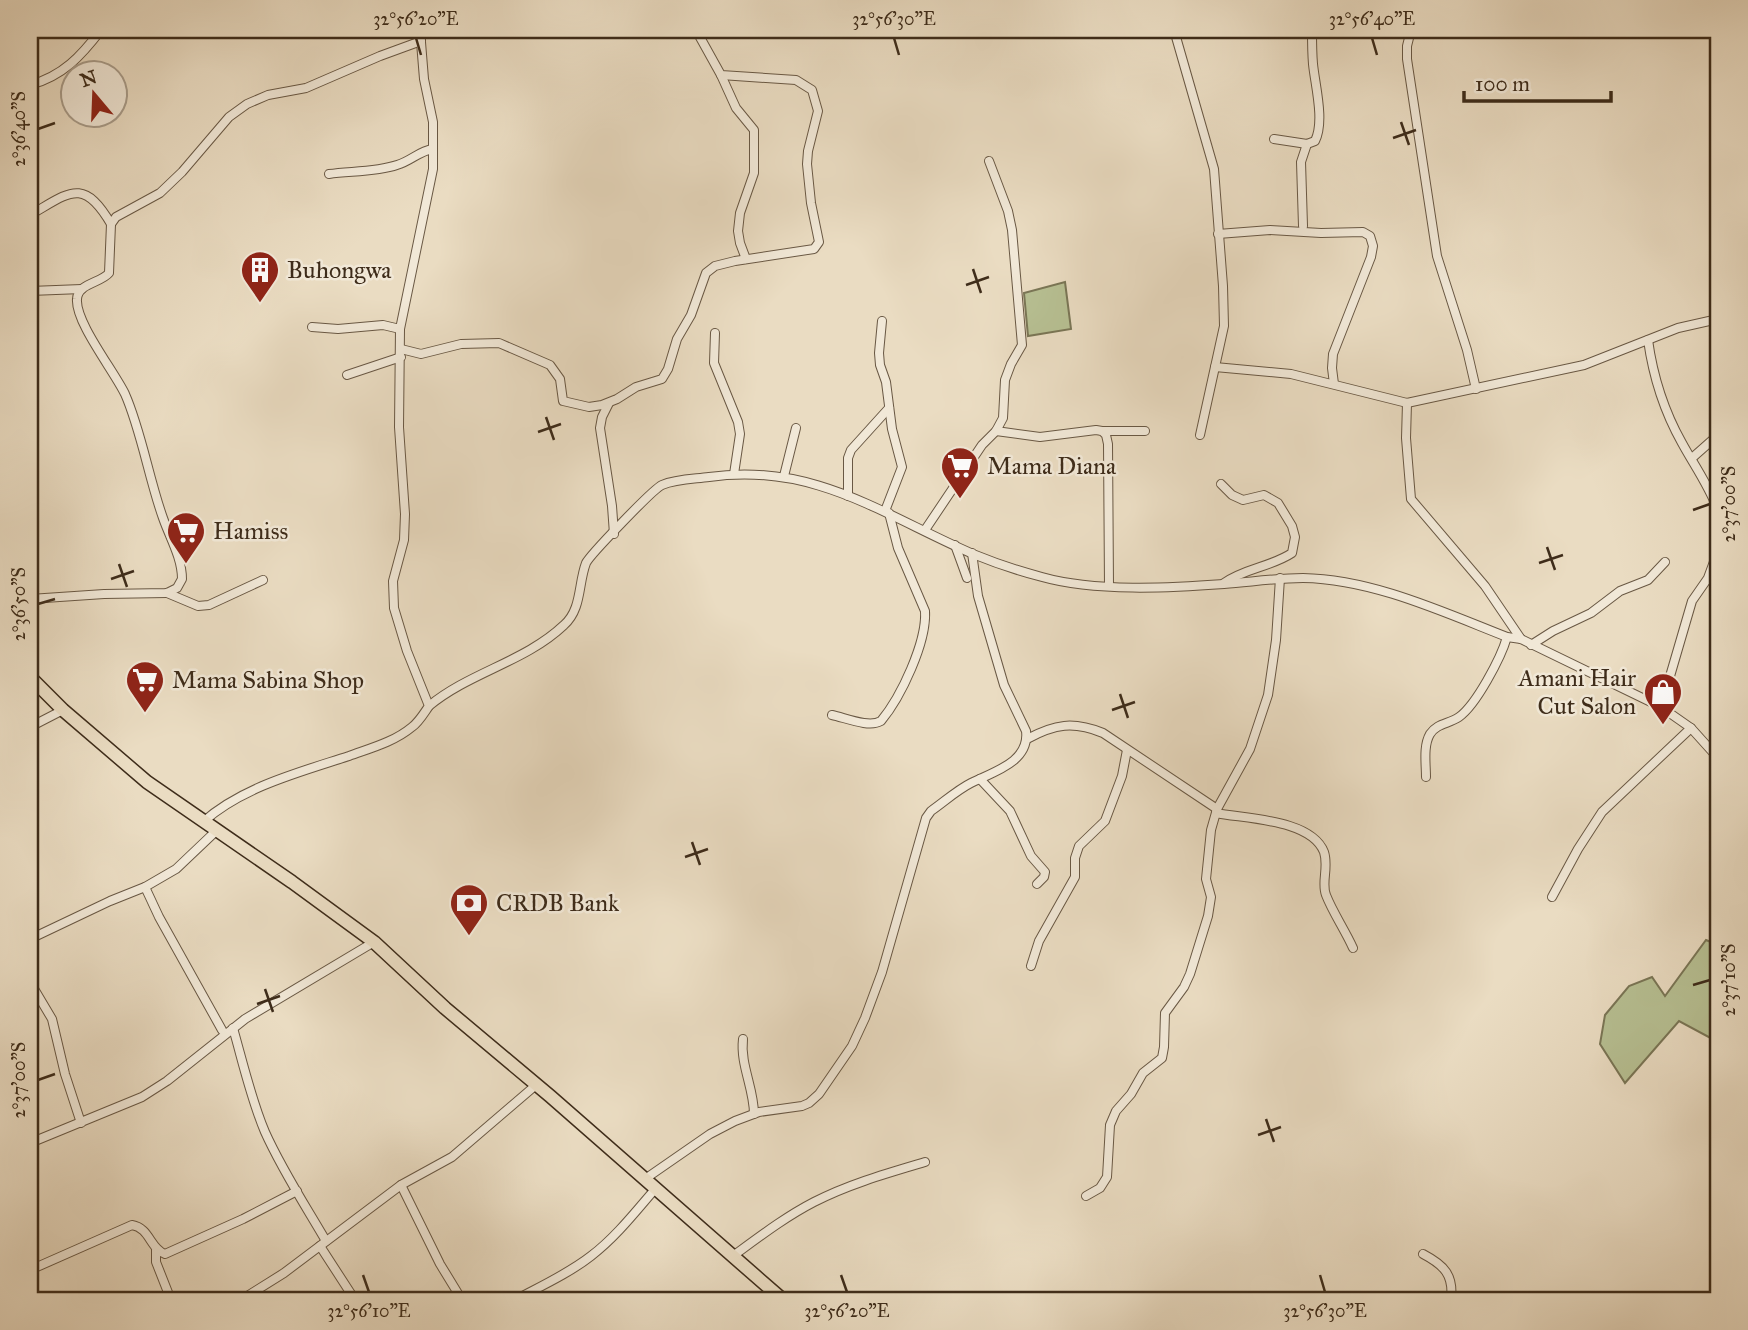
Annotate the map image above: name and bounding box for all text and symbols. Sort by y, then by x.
text: 32°56'20"E [373,8,459,30]
text: 32°56'30"E [852,8,936,30]
text: 32°56'40"E [1329,8,1415,30]
north arrow [60,60,130,130]
scale bar [1464,60,1612,104]
text: N [77,65,100,92]
text: 100 m [1475,71,1530,97]
text: 2°36'40"S [8,91,30,167]
building icon: Buhongwa [239,249,281,304]
place label: Buhongwa [287,255,392,285]
supermarket icon: Mama Diana [939,445,981,500]
place label: Mama Diana [987,451,1117,481]
text: 2°37'00"S [1718,466,1740,542]
supermarket icon: Hamiss [165,510,207,565]
place label: Hamiss [213,516,288,546]
text: 2°36'50"S [8,567,30,641]
supermarket icon: Mama Sabina Shop [124,659,166,714]
place label: Amani Hair Cut Salon [1517,663,1636,721]
place label: Mama Sabina Shop [172,665,364,695]
shop icon: Amani Hair Cut Salon [1642,671,1684,726]
bank icon: CRDB Bank [448,882,490,937]
place label: CRDB Bank [496,888,620,918]
text: 2°37'10"S [1718,944,1740,1016]
text: 2°37'00"S [8,1042,30,1118]
text: 32°56'10"E [327,1300,411,1322]
text: 32°56'20"E [804,1300,890,1322]
text: 32°56'30"E [1283,1300,1367,1322]

